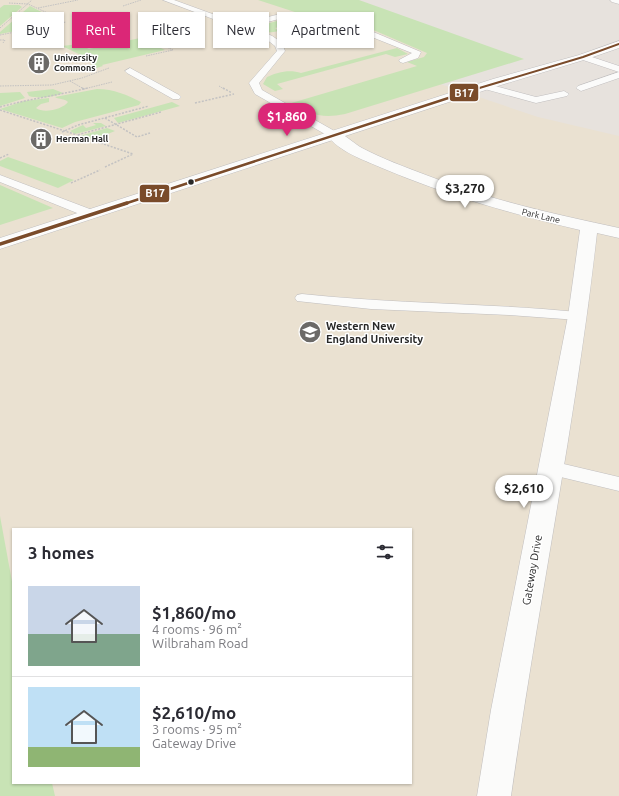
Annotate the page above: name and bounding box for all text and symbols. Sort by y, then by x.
chip: Buy [12,12,64,48]
chip: Rent [72,12,130,48]
chip: Filters [138,12,205,48]
chip: New [213,12,269,48]
chip: Apartment [277,12,374,48]
building icon: University Commons [26,50,52,76]
place label: University Commons [54,53,97,73]
line badge: B17 [449,83,479,102]
text: B17 [454,87,474,99]
pin: $1,860 [254,103,320,137]
text: $1,860 [267,109,307,123]
building icon: Herman Hall [28,126,54,152]
place label: Herman Hall [56,134,109,144]
pin: $3,270 [432,175,498,209]
unlabelled marker [186,177,196,187]
text: $3,270 [445,181,485,195]
line badge: B17 [139,184,170,203]
text: B17 [145,187,165,199]
street label: Park Lane [521,207,561,225]
school or university icon: Western New England University [297,319,323,345]
place label: Western New England University [326,320,423,345]
pin: $2,610 [491,475,557,509]
text: $2,610 [504,481,544,495]
street label: Gateway Drive [520,534,544,606]
icon: filters [374,541,396,563]
text: 3 homes [28,543,94,562]
icon: home [60,602,108,650]
text: $1,860/mo [152,603,236,622]
text: 4 rooms · 96 m² [152,622,242,636]
text: Wilbraham Road [152,636,248,650]
icon: home [60,703,108,751]
text: $2,610/mo [152,703,236,722]
text: 3 rooms · 95 m² [152,722,242,736]
text: Gateway Drive [152,736,236,750]

